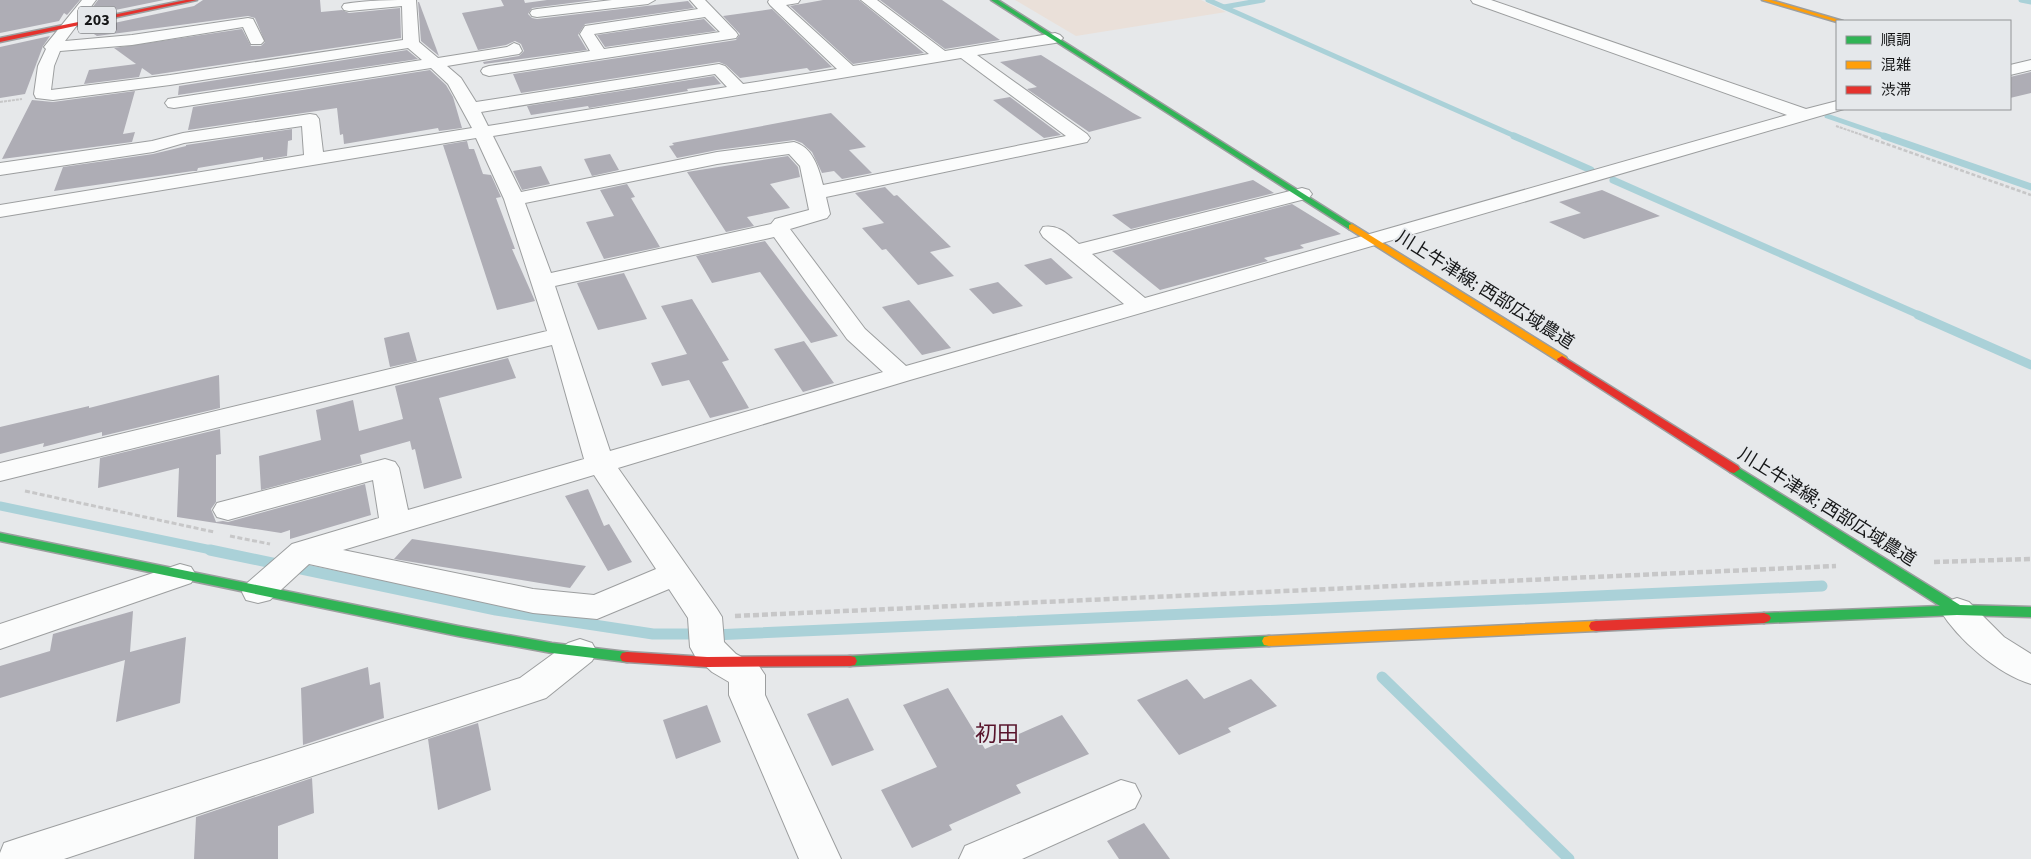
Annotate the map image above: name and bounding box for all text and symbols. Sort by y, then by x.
road number: 203 [78,6,116,34]
legend [1836,20,2011,110]
text: 順調 [1881,30,1911,51]
text: 混雑 [1881,55,1911,76]
text: 渋滞 [1881,80,1911,101]
street label: 川上牛津線; 西部広域農道 [1391,225,1579,355]
street label: 川上牛津線; 西部広域農道 [1733,442,1921,572]
district label: 初田 [975,718,1019,750]

